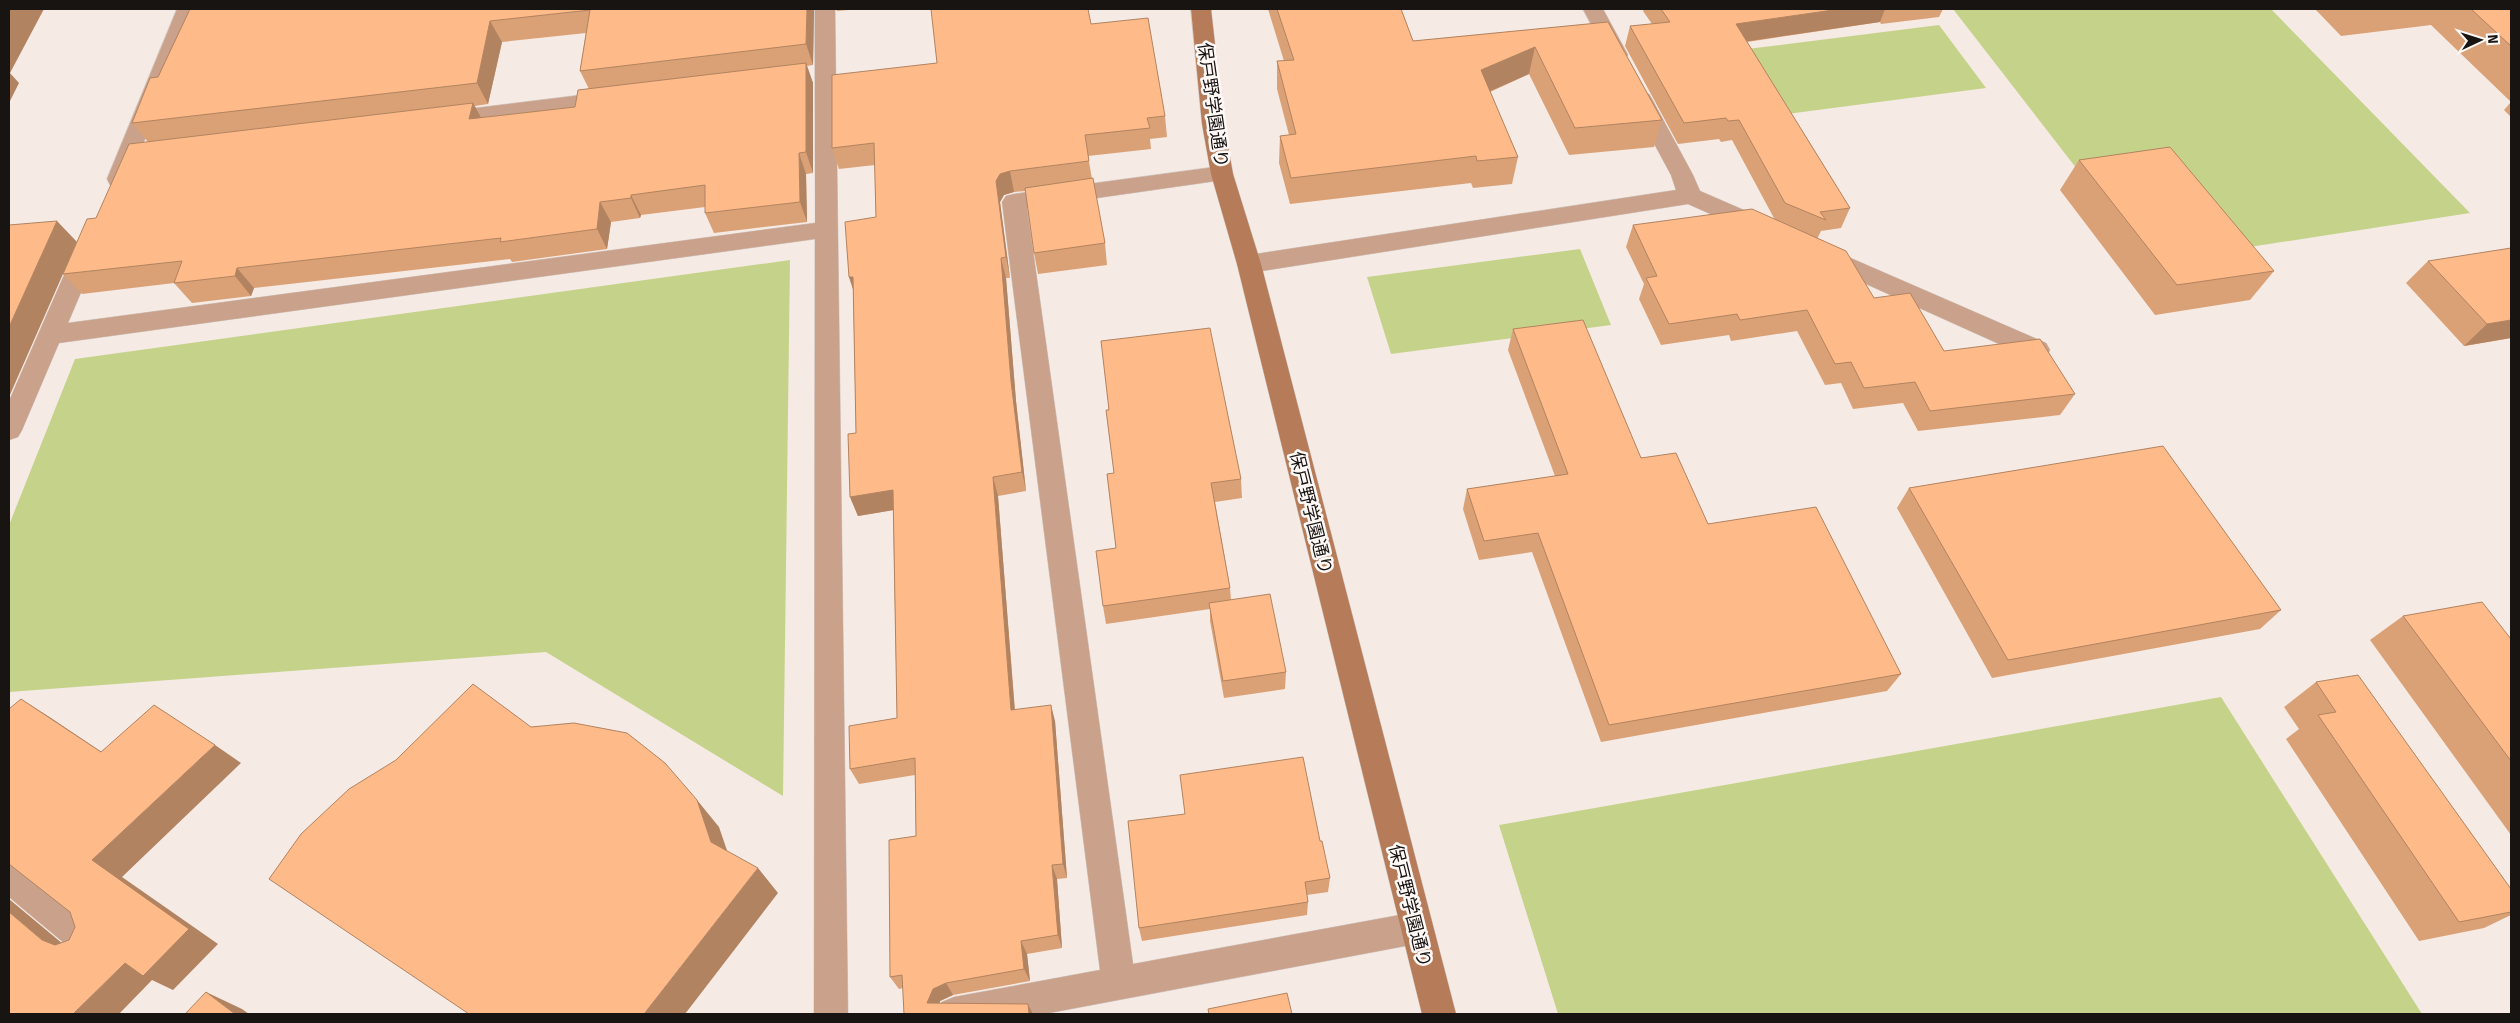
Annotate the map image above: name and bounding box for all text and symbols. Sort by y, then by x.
north arrow [2455,15,2505,65]
text: N [2484,34,2501,44]
street label: 保戸野学園通り [1193,41,1233,169]
street label: 保戸野学園通り [1285,449,1337,577]
street label: 保戸野学園通り [1384,842,1436,970]

